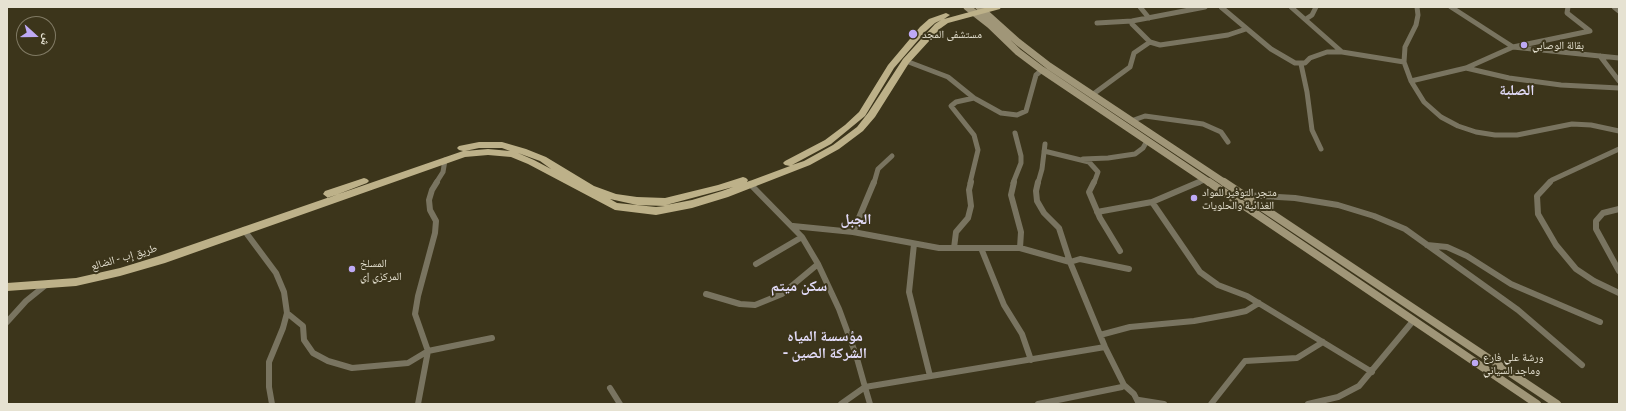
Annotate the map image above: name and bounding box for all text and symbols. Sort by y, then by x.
north arrow [16,16,56,56]
place label: مستشفى المجد [922,27,982,41]
marker: مستشفى المجد [907,28,919,40]
text: ش [39,32,54,48]
place label: بقالة الوصابي [1532,38,1584,52]
marker: بقالة الوصابي [1519,40,1529,50]
district label: الصلبة [1499,81,1535,99]
place label: متجر التوفير للمواد الغذائية والحلويات [1202,185,1277,211]
marker: متجر التوفير للمواد الغذائية والحلويات [1189,193,1199,203]
district label: الجبل [840,210,872,228]
street label: طريق إب - الضالع [89,241,159,273]
place label: المسلخ المركزي إي [360,256,402,282]
marker: المسلخ المركزي إي [347,264,357,274]
district label: سكن ميتم [771,277,827,295]
district label: مؤسسة المياه - الشركة الصين [783,327,867,362]
place label: ورشة علي فارع وماجد السياني [1483,350,1544,376]
marker: ورشة علي فارع وماجد السياني [1470,358,1480,368]

